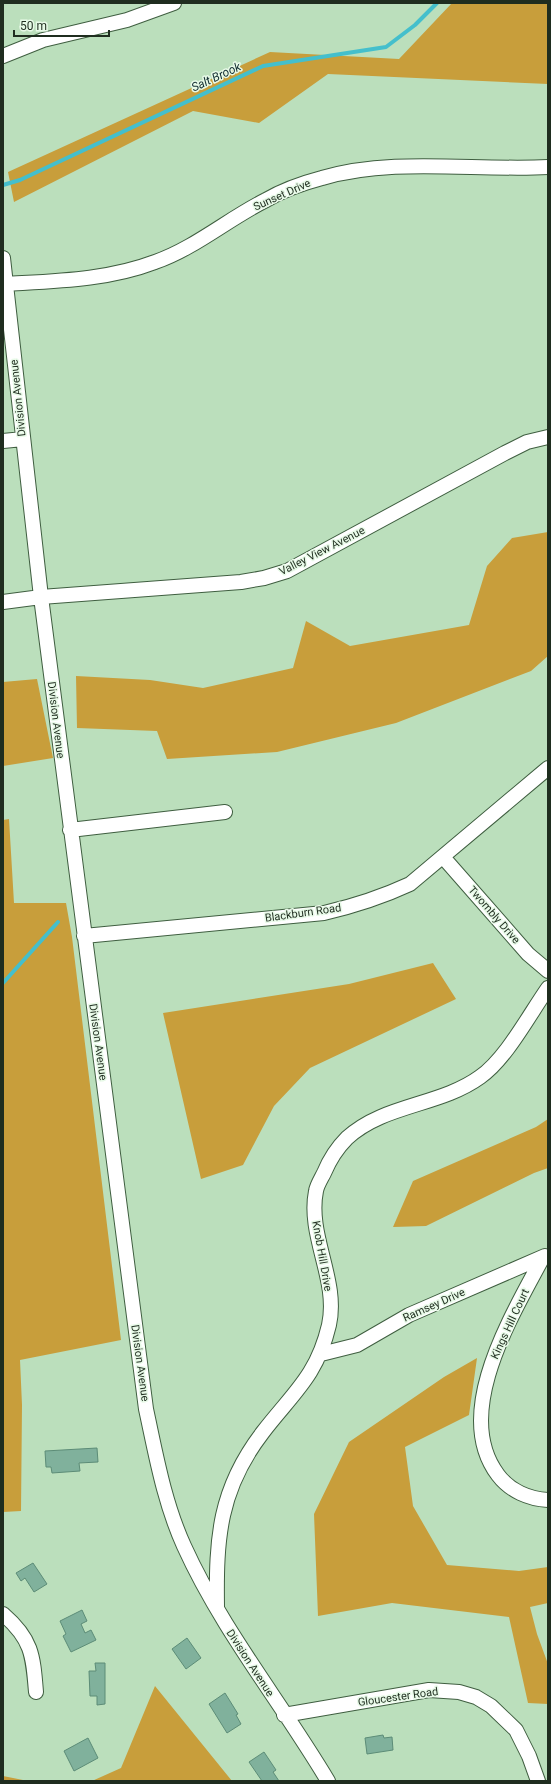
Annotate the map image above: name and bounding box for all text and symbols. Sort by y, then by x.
scale bar [14,12,109,38]
text: 50 m [20,19,47,33]
water label: Salt Brook [189,59,244,95]
street label: Sunset Drive [251,177,313,213]
street label: Division Avenue [7,359,29,437]
street label: Valley View Avenue [277,524,367,578]
street label: Division Avenue [45,681,67,759]
street label: Twombly Drive [465,884,523,947]
street label: Blackburn Road [264,901,342,925]
street label: Division Avenue [86,1003,110,1081]
street label: Knob Hill Drive [309,1220,335,1292]
street label: Ramsey Drive [401,1285,467,1324]
street label: Kings Hill Court [488,1286,532,1361]
street label: Division Avenue [128,1324,152,1402]
street label: Division Avenue [223,1627,277,1699]
street label: Gloucester Road [357,1685,439,1709]

